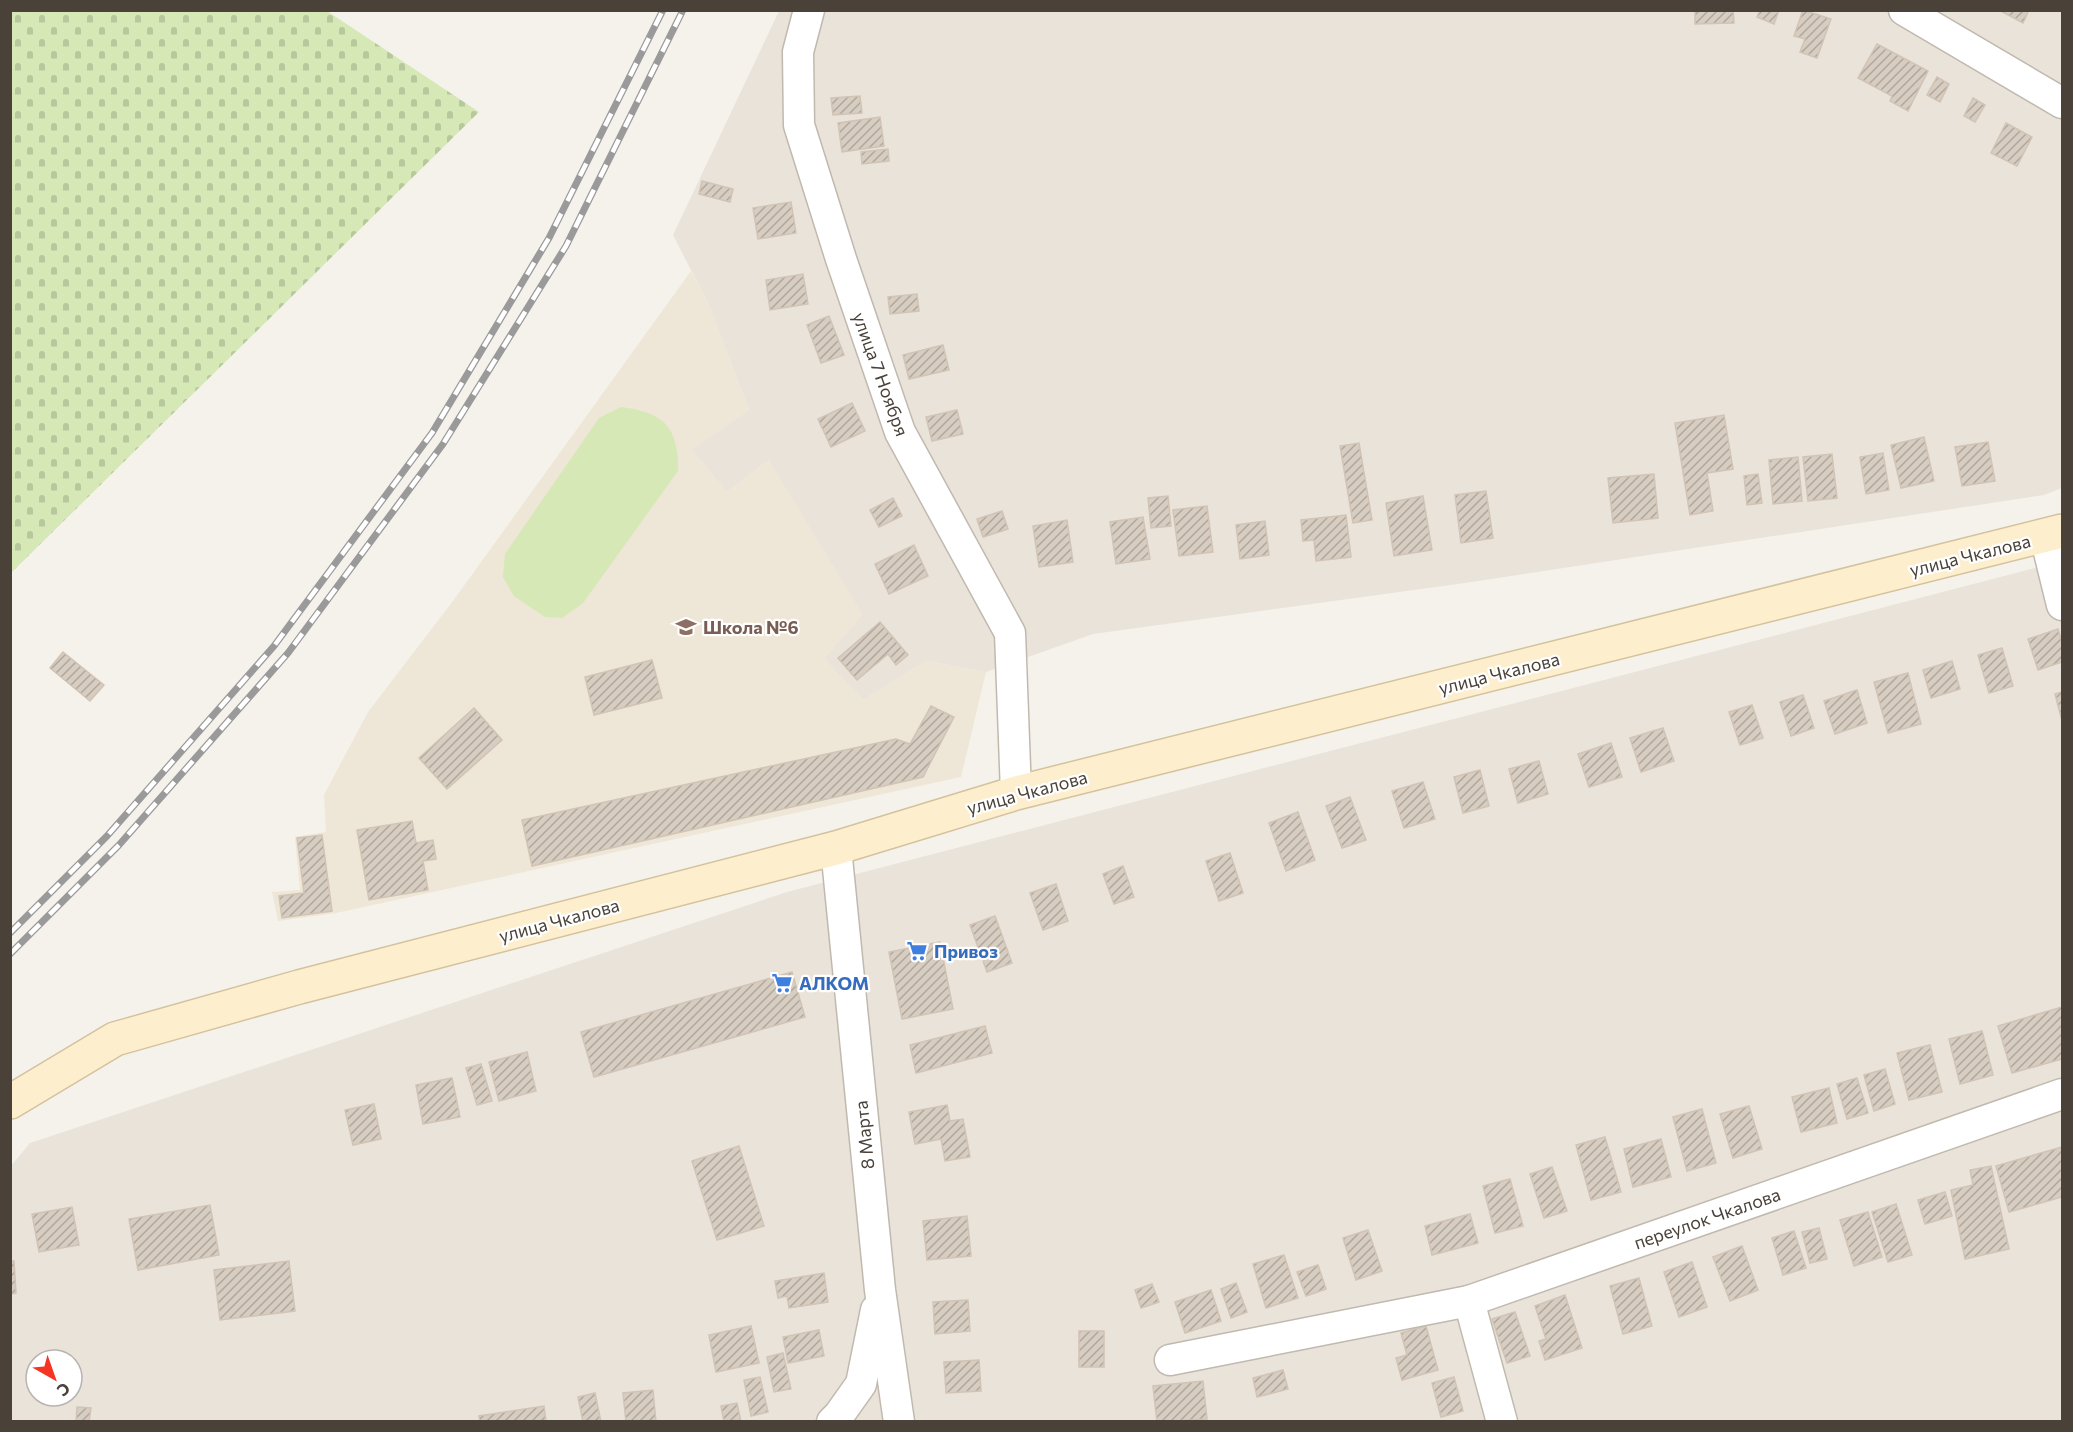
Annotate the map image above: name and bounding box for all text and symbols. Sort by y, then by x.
street label: улица 7 Ноября [848,309,914,439]
street label: улица Чкалова [1907,529,2033,581]
school or university icon: Школа №6 [674,615,698,639]
place label: Школа №6 [703,616,799,638]
street label: улица Чкалова [1436,647,1562,699]
street label: улица Чкалова [964,765,1090,819]
street label: улица Чкалова [496,893,622,947]
supermarket icon: Привоз [905,939,929,963]
place label: Привоз [934,940,998,962]
supermarket icon: АЛКОМ [770,971,794,995]
place label: АЛКОМ [799,972,869,994]
street label: 8 Марта [849,1100,879,1170]
street label: переулок Чкалова [1631,1183,1783,1253]
north arrow [24,1348,84,1408]
text: С [54,1379,74,1401]

